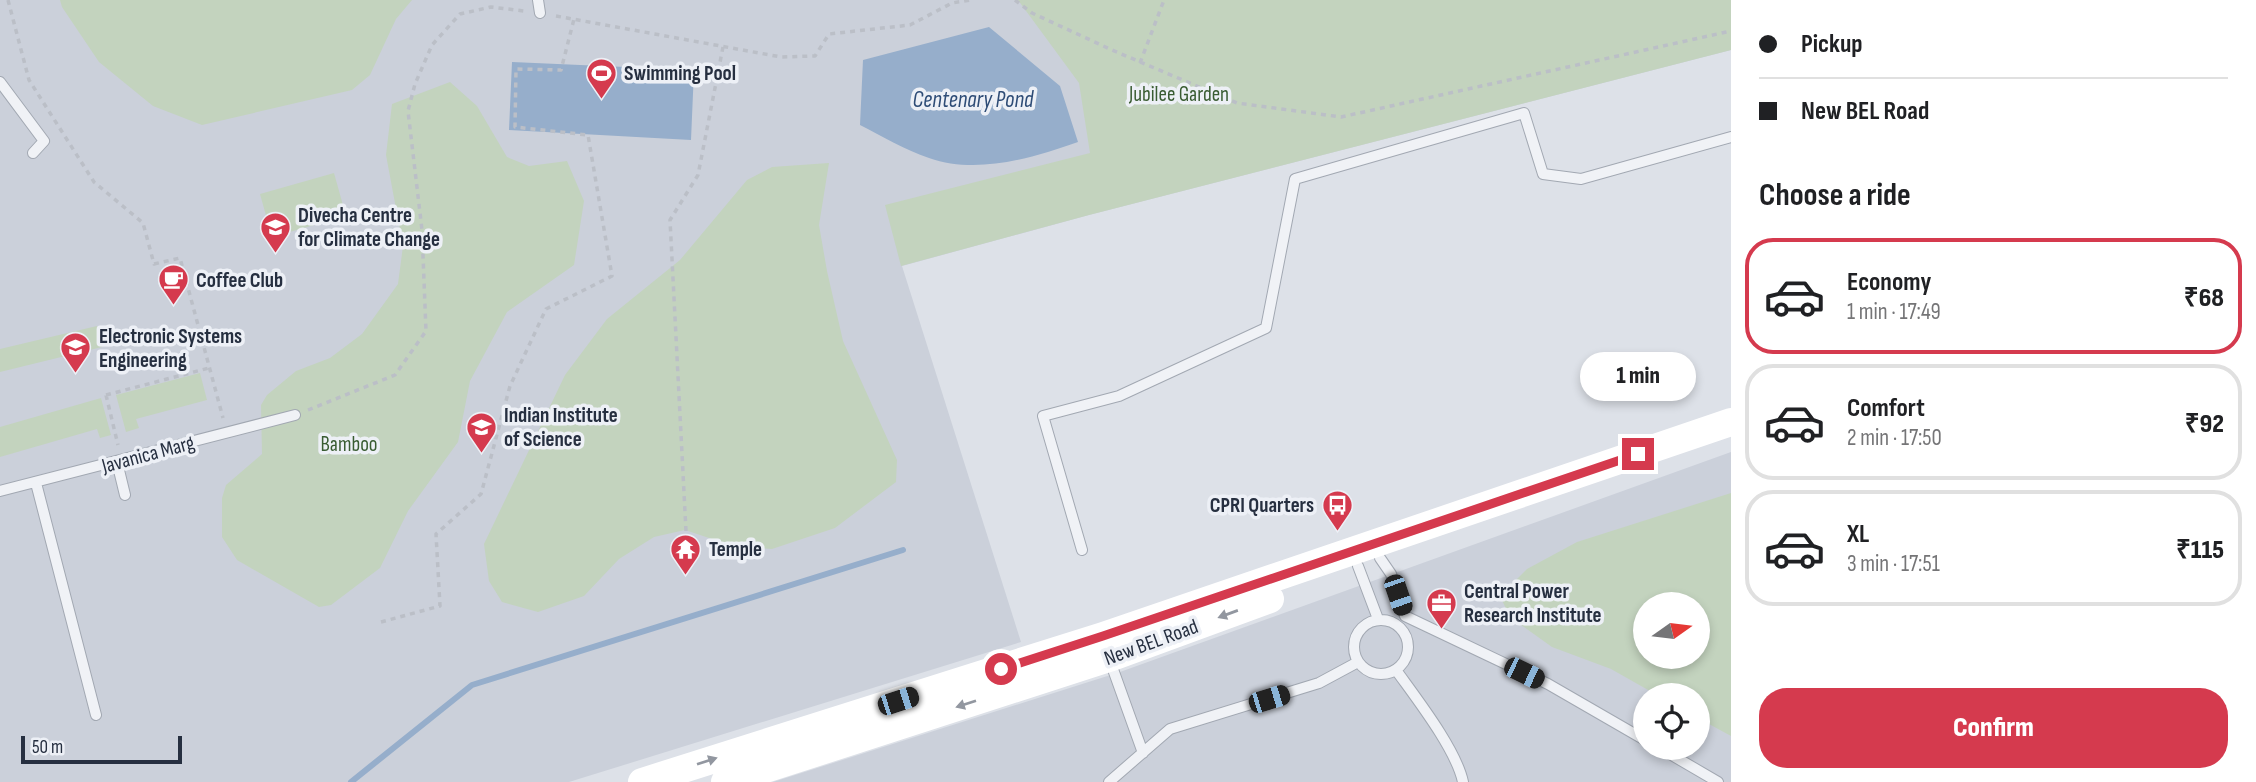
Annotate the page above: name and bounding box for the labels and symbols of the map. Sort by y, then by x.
sports icon: Swimming Pool [584,56,618,100]
place label: Swimming Pool [624,61,736,86]
park label: Jubilee Garden [1128,82,1229,107]
water label: Centenary Pond [913,86,1034,114]
place label: Divecha Centre for Climate Change [298,203,440,252]
school or university icon: Divecha Centre for Climate Change [258,210,292,254]
cafe icon: Coffee Club [156,263,190,307]
place label: Coffee Club [196,268,283,293]
place label: Electronic Systems Engineering [99,324,242,373]
school or university icon: Electronic Systems Engineering [59,331,93,375]
callout: 1 min [1580,352,1696,402]
place label: Indian Institute of Science [504,403,618,452]
school or university icon: Indian Institute of Science [464,410,498,454]
street label: Javanica Marg [98,430,197,479]
park label: Bamboo [320,432,378,457]
route end [1622,438,1654,470]
bus stop icon: CPRI Quarters [1320,488,1354,532]
place label: CPRI Quarters [1210,493,1314,518]
temple icon: Temple [669,532,703,576]
place label: Temple [709,537,762,562]
car [1382,572,1415,618]
place label: Central Power Research Institute [1464,579,1602,628]
office icon: Central Power Research Institute [1424,586,1458,630]
north arrow [1633,592,1710,668]
one-way arrow [1217,609,1238,620]
street label: New BEL Road [1101,614,1202,671]
route start [985,653,1017,685]
car [1501,654,1548,692]
car [1246,683,1293,715]
car [875,685,922,717]
one-way arrow [956,699,977,710]
scale bar [21,733,182,765]
one-way arrow [697,756,718,766]

